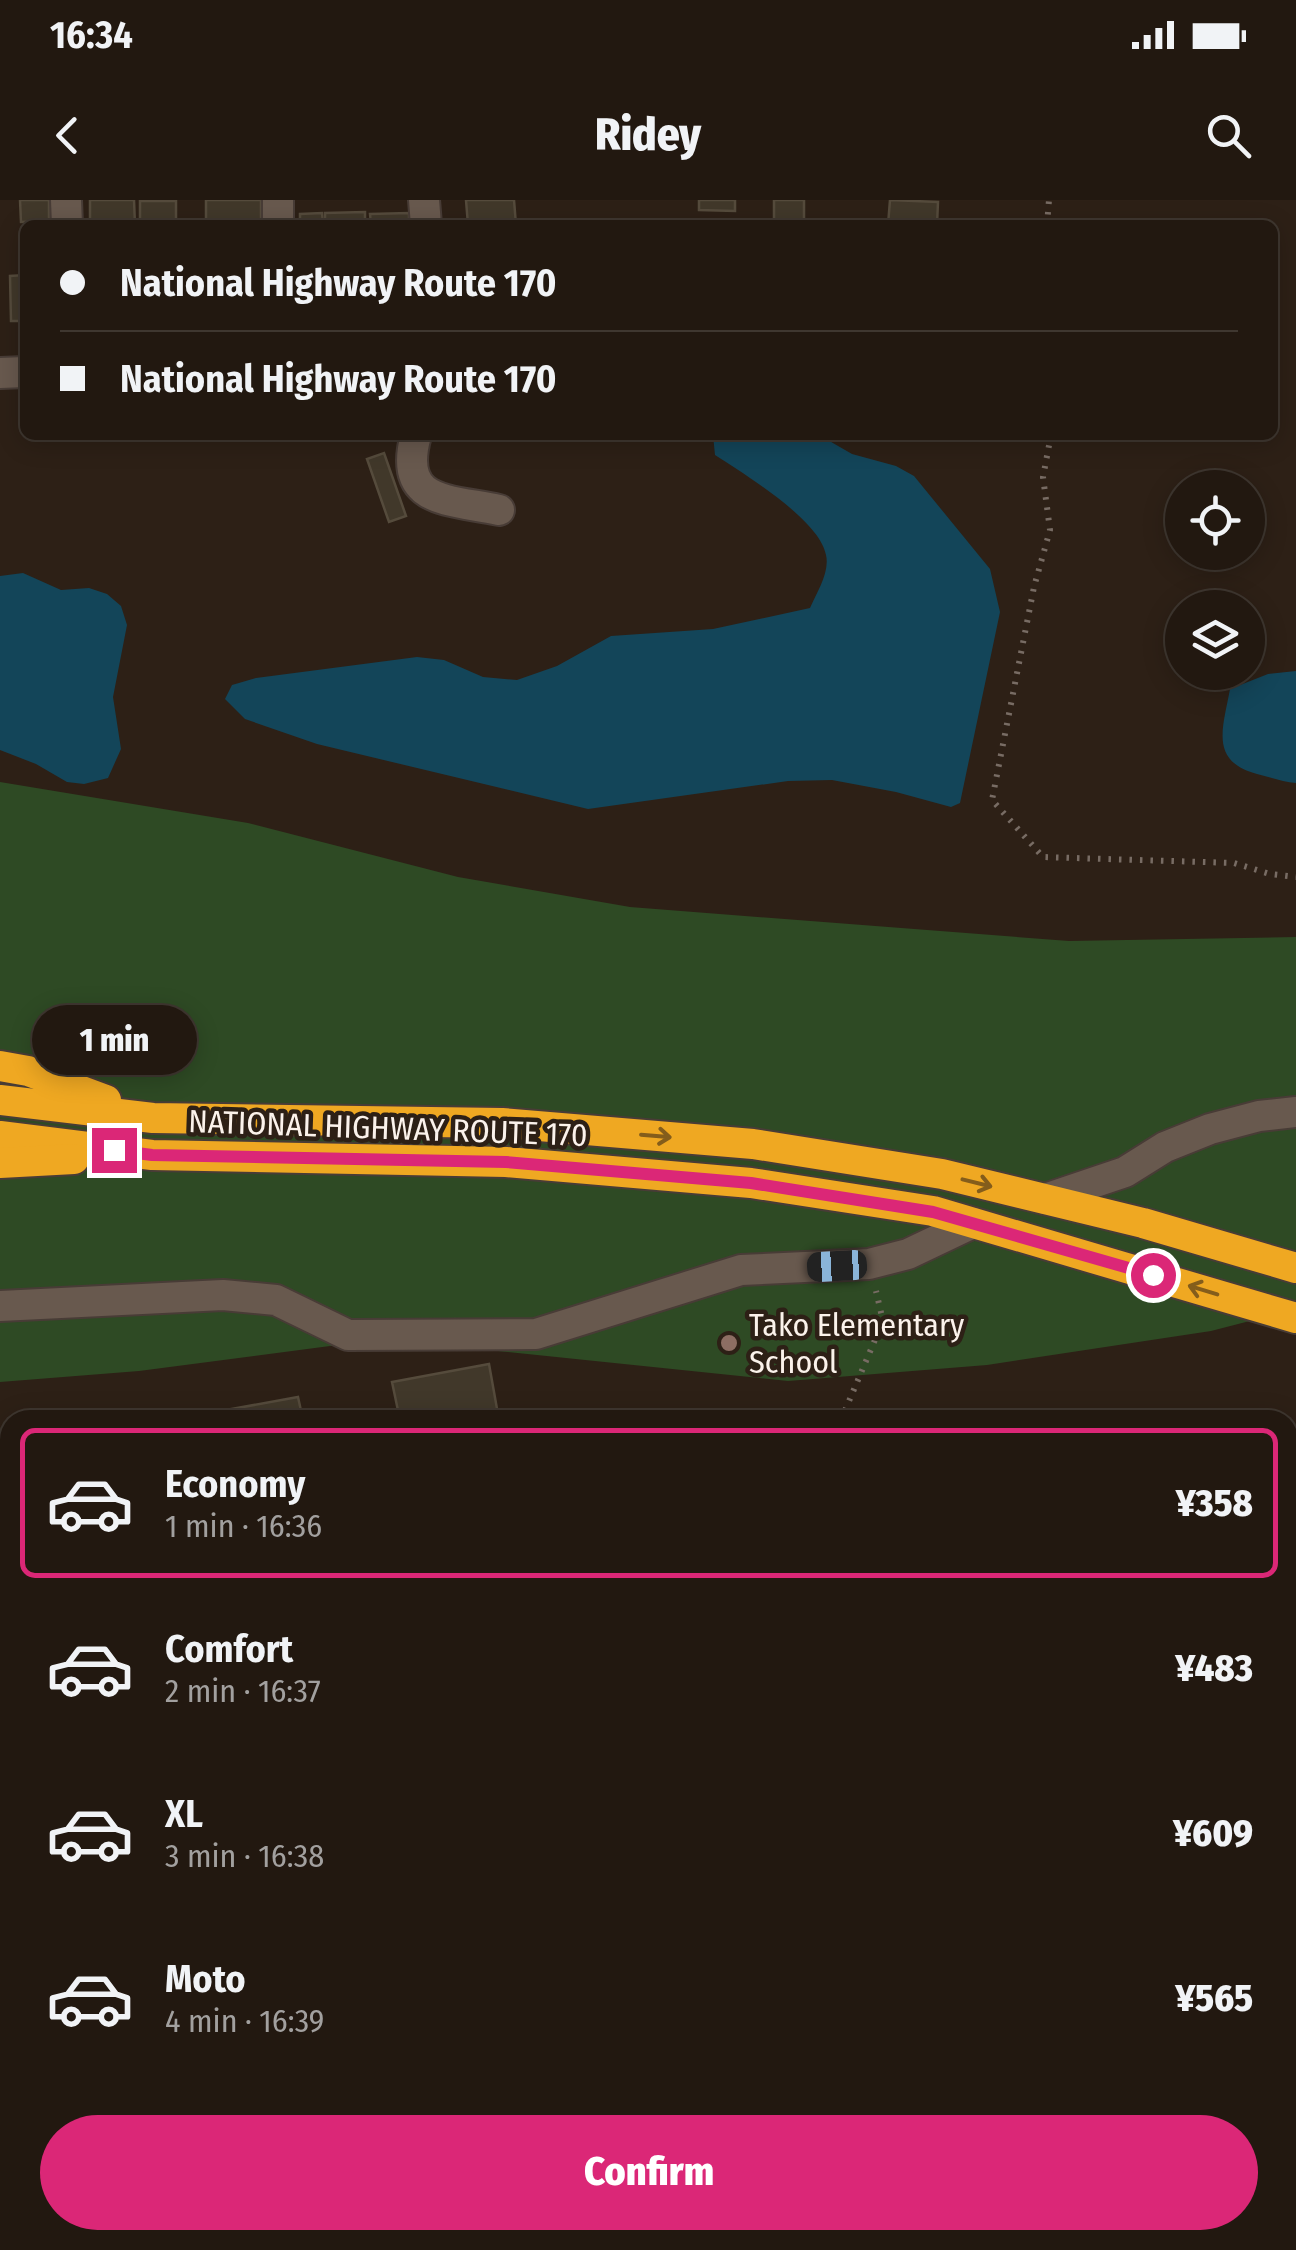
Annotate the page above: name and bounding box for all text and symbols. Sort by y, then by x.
text: 16:34 [50,12,133,58]
icon: back [40,108,95,163]
text: Ridey [595,108,701,162]
icon: search [1201,108,1256,163]
text: National Highway Route 170 [120,260,557,306]
text: National Highway Route 170 [120,356,557,402]
map controls [1165,470,1265,690]
button: locate [1165,470,1265,570]
button: layers [1165,590,1265,690]
callout: 1 min [32,1005,196,1075]
text: 1 min [80,1021,149,1059]
street label: NATIONAL HIGHWAY ROUTE 170 [188,1102,588,1154]
one-way arrow [639,1127,671,1146]
route end [92,1128,137,1173]
one-way arrow [961,1174,992,1193]
car [806,1249,868,1283]
route start [1131,1253,1176,1298]
one-way arrow [1187,1280,1219,1298]
place label: Tako Elementary School [749,1306,965,1381]
marker: Tako Elementary School [718,1332,740,1354]
icon: car [45,1458,135,1548]
text: Economy [165,1461,305,1507]
text: ¥358 [1176,1480,1253,1526]
text: 1 min · 16:36 [165,1507,322,1545]
icon: car [45,1623,135,1713]
text: Comfort [165,1626,293,1672]
text: ¥483 [1175,1645,1253,1691]
text: 2 min · 16:37 [165,1672,321,1710]
icon: car [45,1788,135,1878]
text: XL [165,1791,203,1837]
text: ¥609 [1173,1810,1253,1856]
text: 3 min · 16:38 [165,1837,324,1875]
icon: car [45,1953,135,2043]
text: Moto [165,1956,246,2002]
text: ¥565 [1175,1975,1253,2021]
text: 4 min · 16:39 [165,2002,324,2040]
button: Confirm [40,2115,1258,2230]

